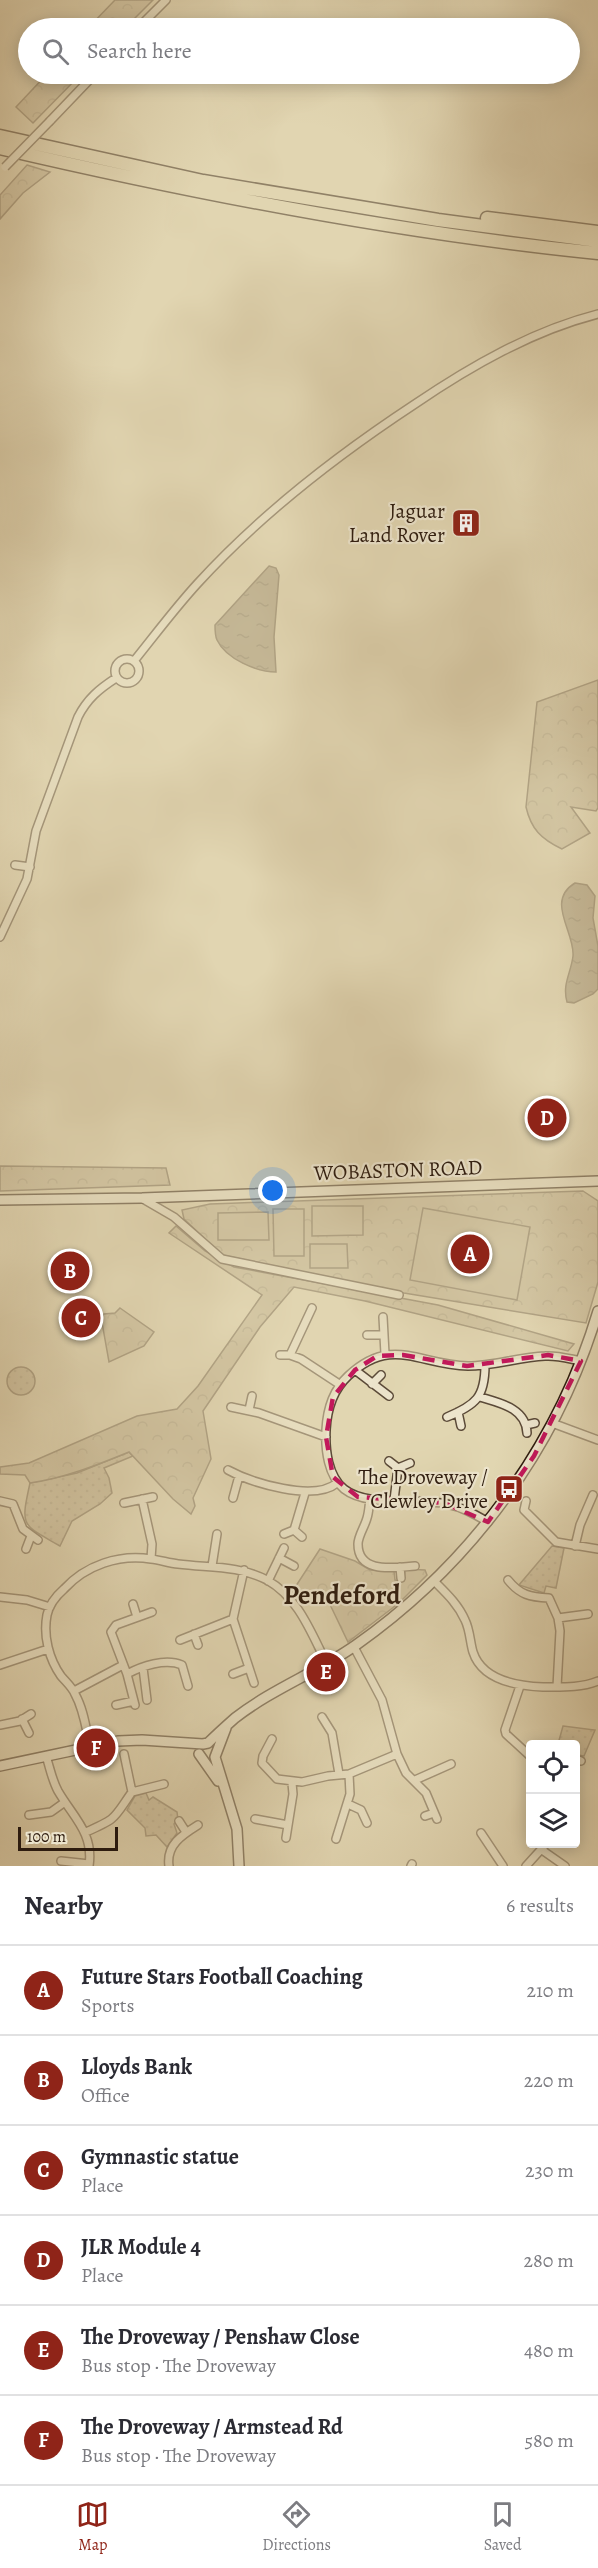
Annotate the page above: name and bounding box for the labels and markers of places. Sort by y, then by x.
place label: Jaguar Land Rover [349,497,445,549]
building icon: Jaguar Land Rover [450,507,482,539]
pin: D [528,1096,566,1140]
pin: A [450,1232,490,1276]
pin: B [50,1248,90,1294]
pin: C [62,1296,100,1340]
place label: The Droveway / Clewley Drive [358,1463,488,1515]
bus stop icon: The Droveway / Clewley Drive [493,1473,525,1505]
pin: E [306,1650,346,1694]
pin: F [76,1726,116,1770]

